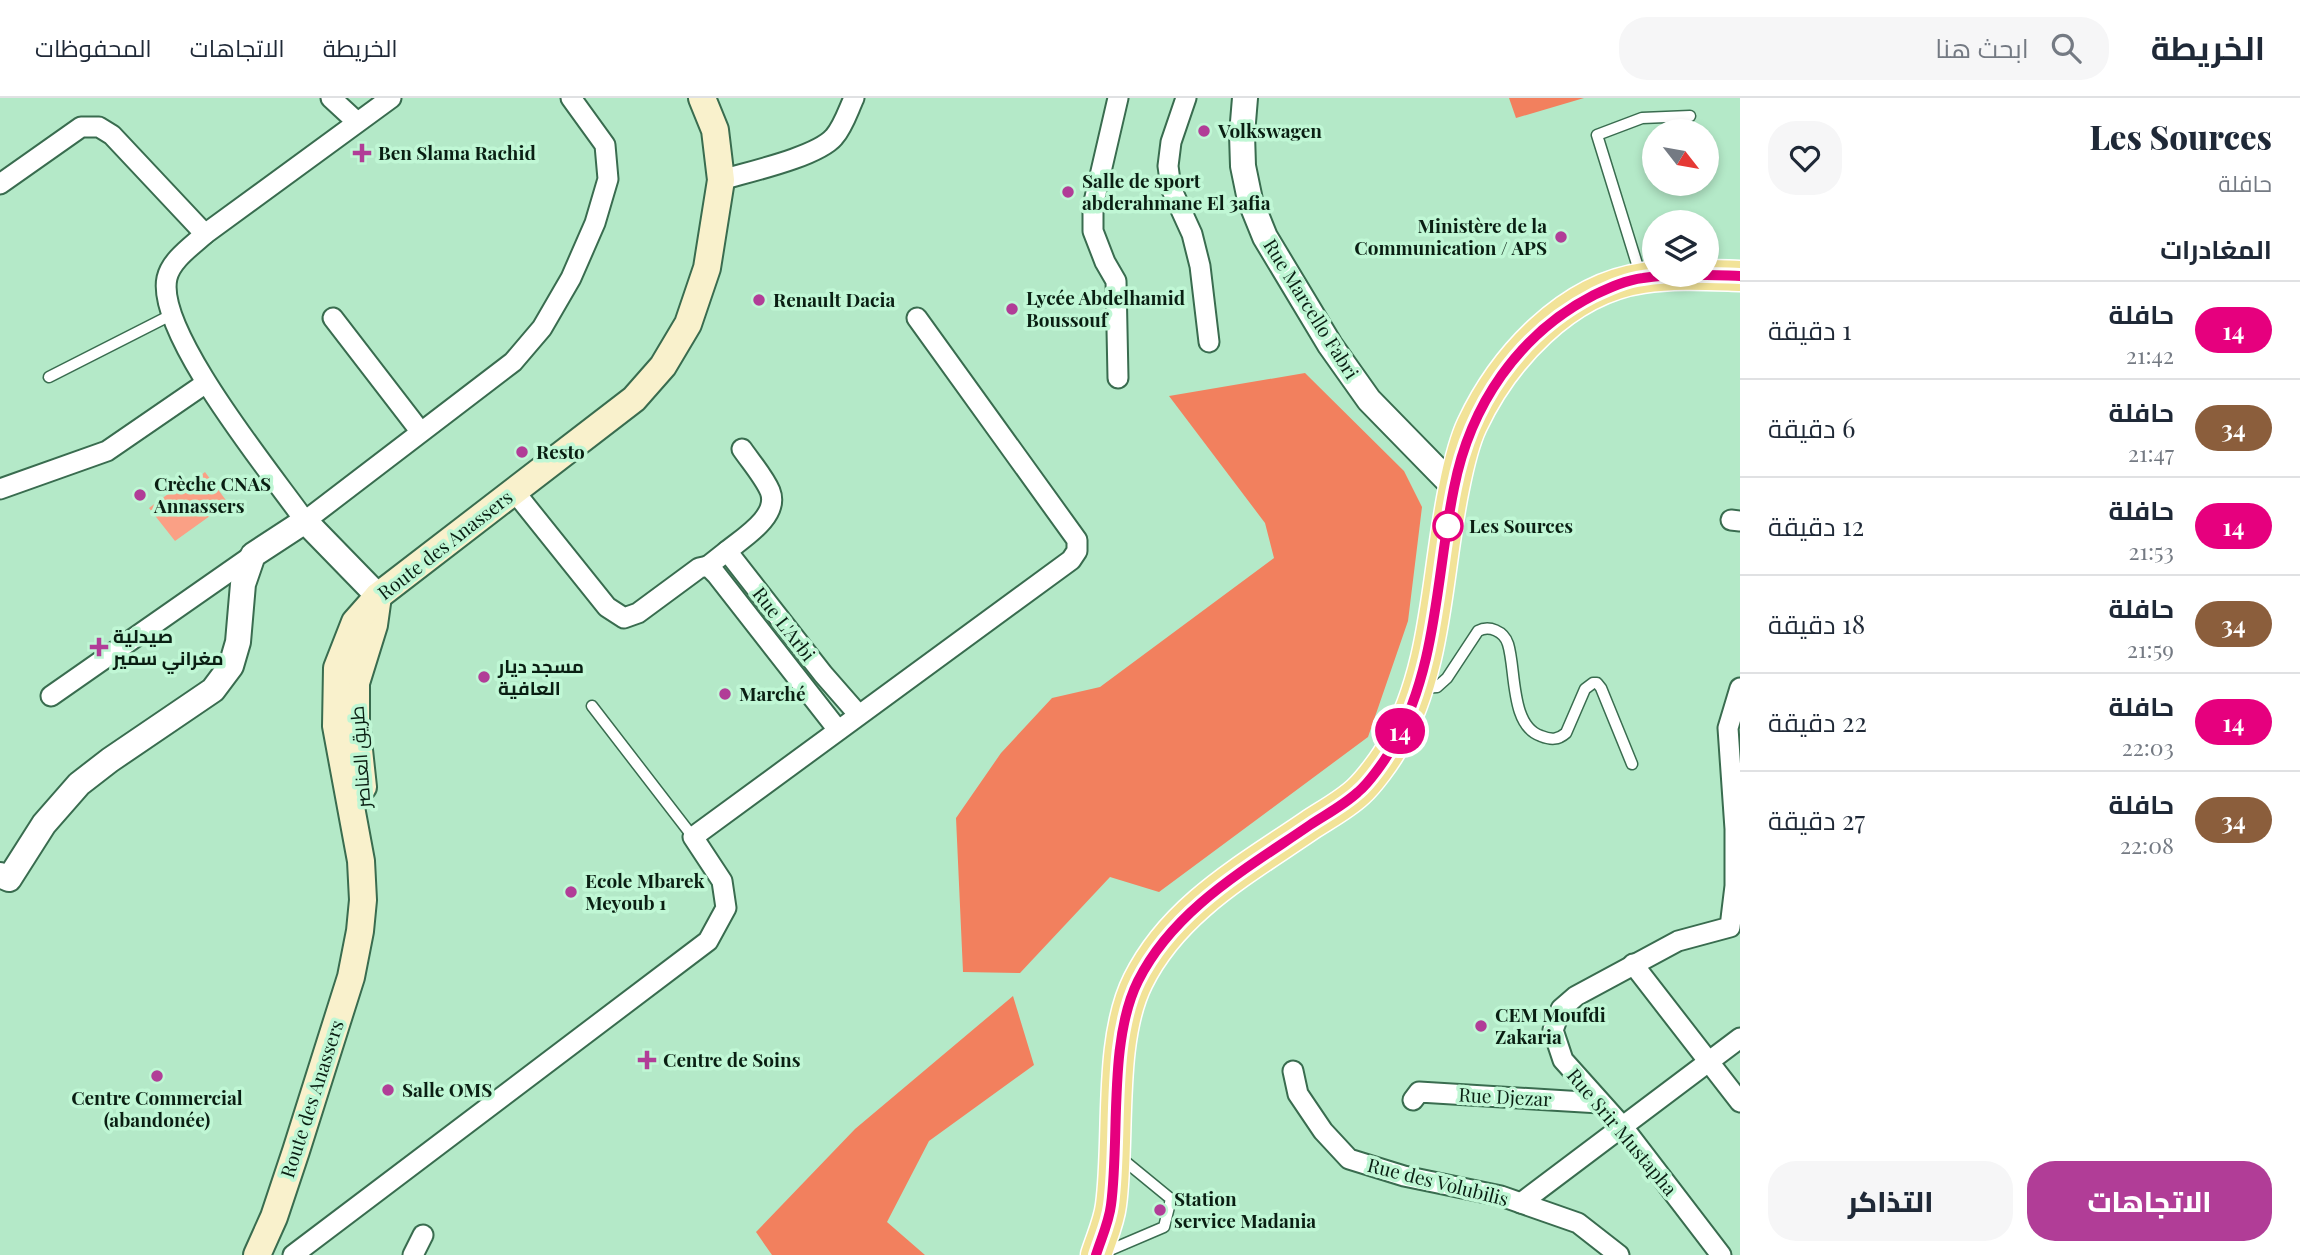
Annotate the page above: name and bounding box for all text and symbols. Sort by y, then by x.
search box [1619,17,2109,80]
text: الخريطة [2151,24,2265,68]
icon: search [2047,29,2085,67]
text: ابحث هنا [1935,30,2029,65]
text: المحفوظات [35,31,152,63]
text: الاتجاهات [190,31,285,63]
text: الخريطة [323,31,398,63]
text: Les Sources [2089,114,2272,158]
place label: Volkswagen [1217,117,1322,143]
north arrow [1642,119,1718,196]
map controls [1642,119,1719,287]
button: heart [1768,121,1842,195]
marker: Volkswagen [1196,123,1212,139]
place label: Ben Slama Rachid [378,139,536,165]
marker: Ben Slama Rachid [352,143,372,163]
place label: Salle de sport abderahmane El 3afia [1082,167,1271,215]
text: حافلة [2218,167,2272,198]
marker: Salle de sport abderahmane El 3afia [1060,184,1076,200]
button: layers [1642,210,1719,287]
place label: Ministère de la Communication / APS [1354,212,1547,260]
marker: Ministère de la Communication / APS [1553,229,1569,245]
text: المغادرات [2160,231,2272,266]
street label: Rue Marcello Fabri [1258,233,1366,384]
place label: Lycée Abdelhamid Boussouf [1026,284,1186,332]
place label: Renault Dacia [773,286,895,312]
marker: Renault Dacia [751,292,767,308]
text: حافلة [2109,296,2174,331]
marker: Lycée Abdelhamid Boussouf [1004,301,1020,317]
text: 1 دقيقة [1768,312,1852,347]
text: 14 [2223,314,2244,346]
text: 21:42 [2126,339,2174,370]
text: حافلة [2109,394,2174,429]
text: 6 دقيقة [1768,410,1856,445]
text: 34 [2221,412,2246,444]
text: 21:47 [2128,437,2174,468]
place label: Resto [536,438,585,464]
marker: Resto [514,444,530,460]
place label: Crèche CNAS Annassers [153,470,271,518]
street label: Route des Anassers [372,483,517,605]
marker: Crèche CNAS Annassers [132,487,148,503]
text: حافلة [2109,492,2174,527]
text: 12 دقيقة [1768,508,1864,543]
text: 14 [2223,510,2244,542]
marker: Les Sources [1433,511,1463,541]
place label: Les Sources [1469,512,1573,538]
text: 21:53 [2128,535,2174,566]
street label: Rue L'Arbi [748,581,822,666]
text: حافلة [2109,590,2174,625]
text: 18 دقيقة [1768,606,1865,641]
text: 34 [2221,608,2246,640]
place label: صيدلية مغراني سمير [112,622,223,674]
text: 21:59 [2127,633,2174,664]
marker: صيدلية مغراني سمير [91,639,107,655]
place label: مسجد ديار العافية [497,652,584,700]
marker: مسجد ديار العافية [476,669,492,685]
place label: Marché [739,680,806,706]
marker: Marché [717,686,733,702]
text: حافلة [2109,688,2174,723]
text: 22 دقيقة [1768,704,1867,739]
street label: طريق العناصر [342,705,377,810]
text: 14 [2223,706,2244,738]
line badge: 14 [1368,708,1432,754]
text: 14 [1389,715,1411,747]
text: 22:03 [2122,731,2174,762]
text: حافلة [2109,786,2174,821]
text: 27 دقيقة [1768,802,1865,837]
text: 34 [2221,804,2246,836]
text: 22:08 [2120,829,2174,860]
place label: Ecole Mbarek Meyoub 1 [585,867,705,915]
marker: Ecole Mbarek Meyoub 1 [563,884,579,900]
place label: CEM Moufdi Zakaria [1495,1001,1606,1049]
street label: Route des Anassers [273,1017,349,1181]
marker: CEM Moufdi Zakaria [1473,1018,1489,1034]
place label: Centre de Soins [663,1046,801,1072]
marker: Centre de Soins [637,1050,657,1070]
street label: Rue Srir Mustapha [1562,1062,1684,1201]
marker: Centre Commercial (abandonée) [149,1068,165,1084]
place label: Salle OMS [402,1076,492,1102]
street label: Rue Djezar [1458,1081,1553,1111]
marker: Salle OMS [380,1082,396,1098]
place label: Centre Commercial (abandonée) [71,1084,243,1132]
street label: Rue des Volubilis [1365,1151,1511,1211]
button: التذاكر [1768,1161,2013,1241]
button: الاتجاهات [2027,1161,2272,1241]
place label: Station service Madania [1174,1185,1316,1233]
marker: Station service Madania [1152,1202,1168,1218]

